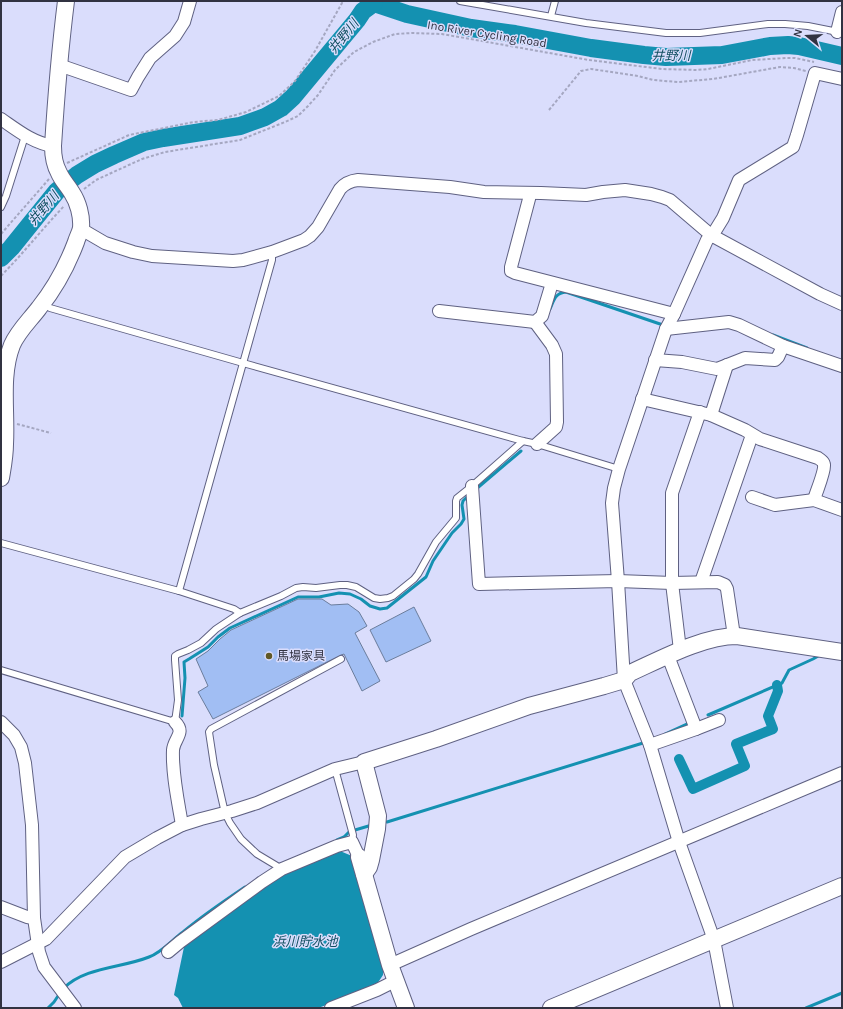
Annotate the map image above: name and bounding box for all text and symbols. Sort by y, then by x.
water label: 井野川 [325,15,363,56]
north arrow [787,16,827,56]
street label: Ino River Cycling Road [426,18,548,50]
text: N [791,27,805,39]
water label: 井野川 [651,48,692,63]
water label: 井野川 [25,187,63,228]
place label: 馬場家具 [277,649,325,663]
marker: 馬場家具 [264,651,274,661]
water label: 浜川貯水池 [272,934,339,949]

